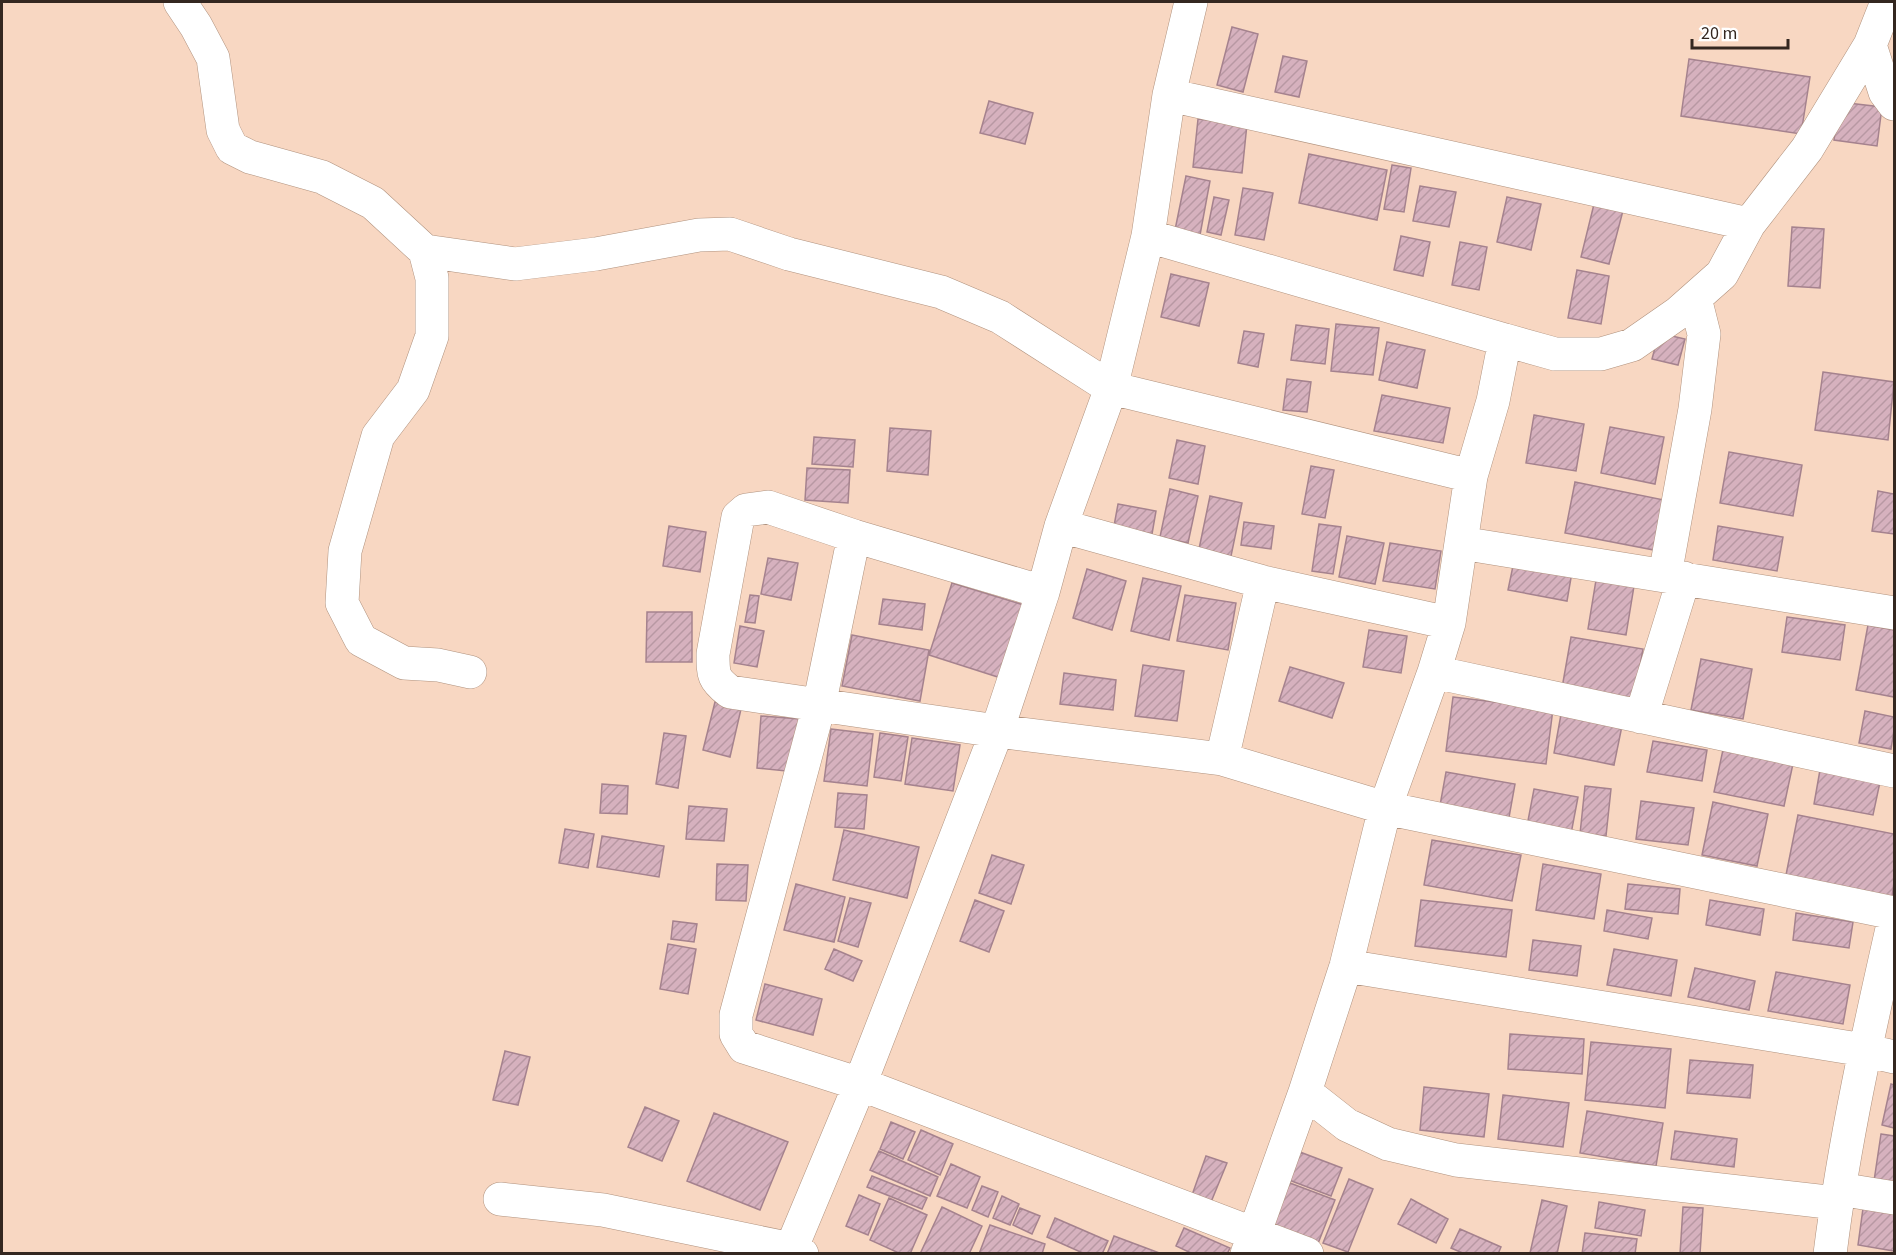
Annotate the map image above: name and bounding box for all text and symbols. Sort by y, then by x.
scale bar [1692,12,1788,50]
text: 20 m [1701,21,1737,46]

